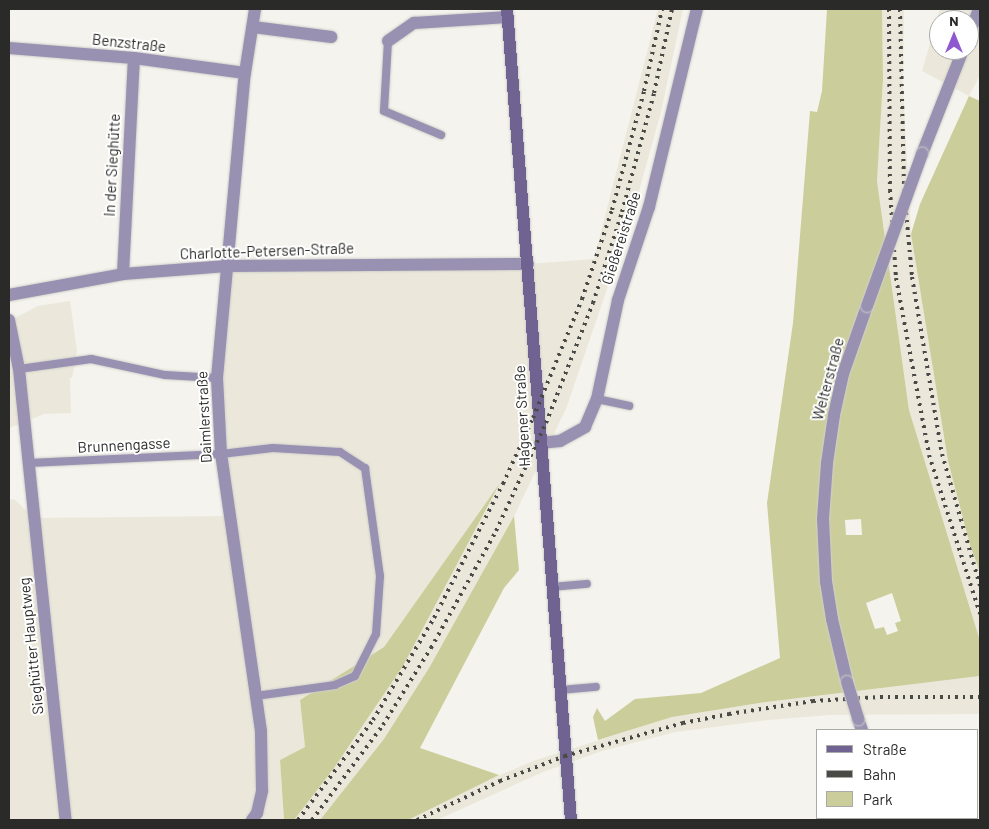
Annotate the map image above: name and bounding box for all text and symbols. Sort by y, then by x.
north arrow [929,10,979,60]
text: N [949,12,959,29]
street label: Benzstraße [91,30,167,56]
street label: In der Sieghütte [100,113,124,217]
street label: Gießereistraße [598,189,644,287]
street label: Charlotte-Petersen-Straße [180,239,354,263]
street label: Welterstraße [808,336,848,422]
street label: Hagener Straße [510,365,534,467]
street label: Daimlerstraße [193,371,215,463]
street label: Brunnengasse [77,434,171,456]
street label: Sieghütter Hauptweg [15,577,47,715]
legend [816,729,979,819]
text: Straße [863,740,907,758]
text: Bahn [863,765,896,783]
text: Park [863,790,892,808]

